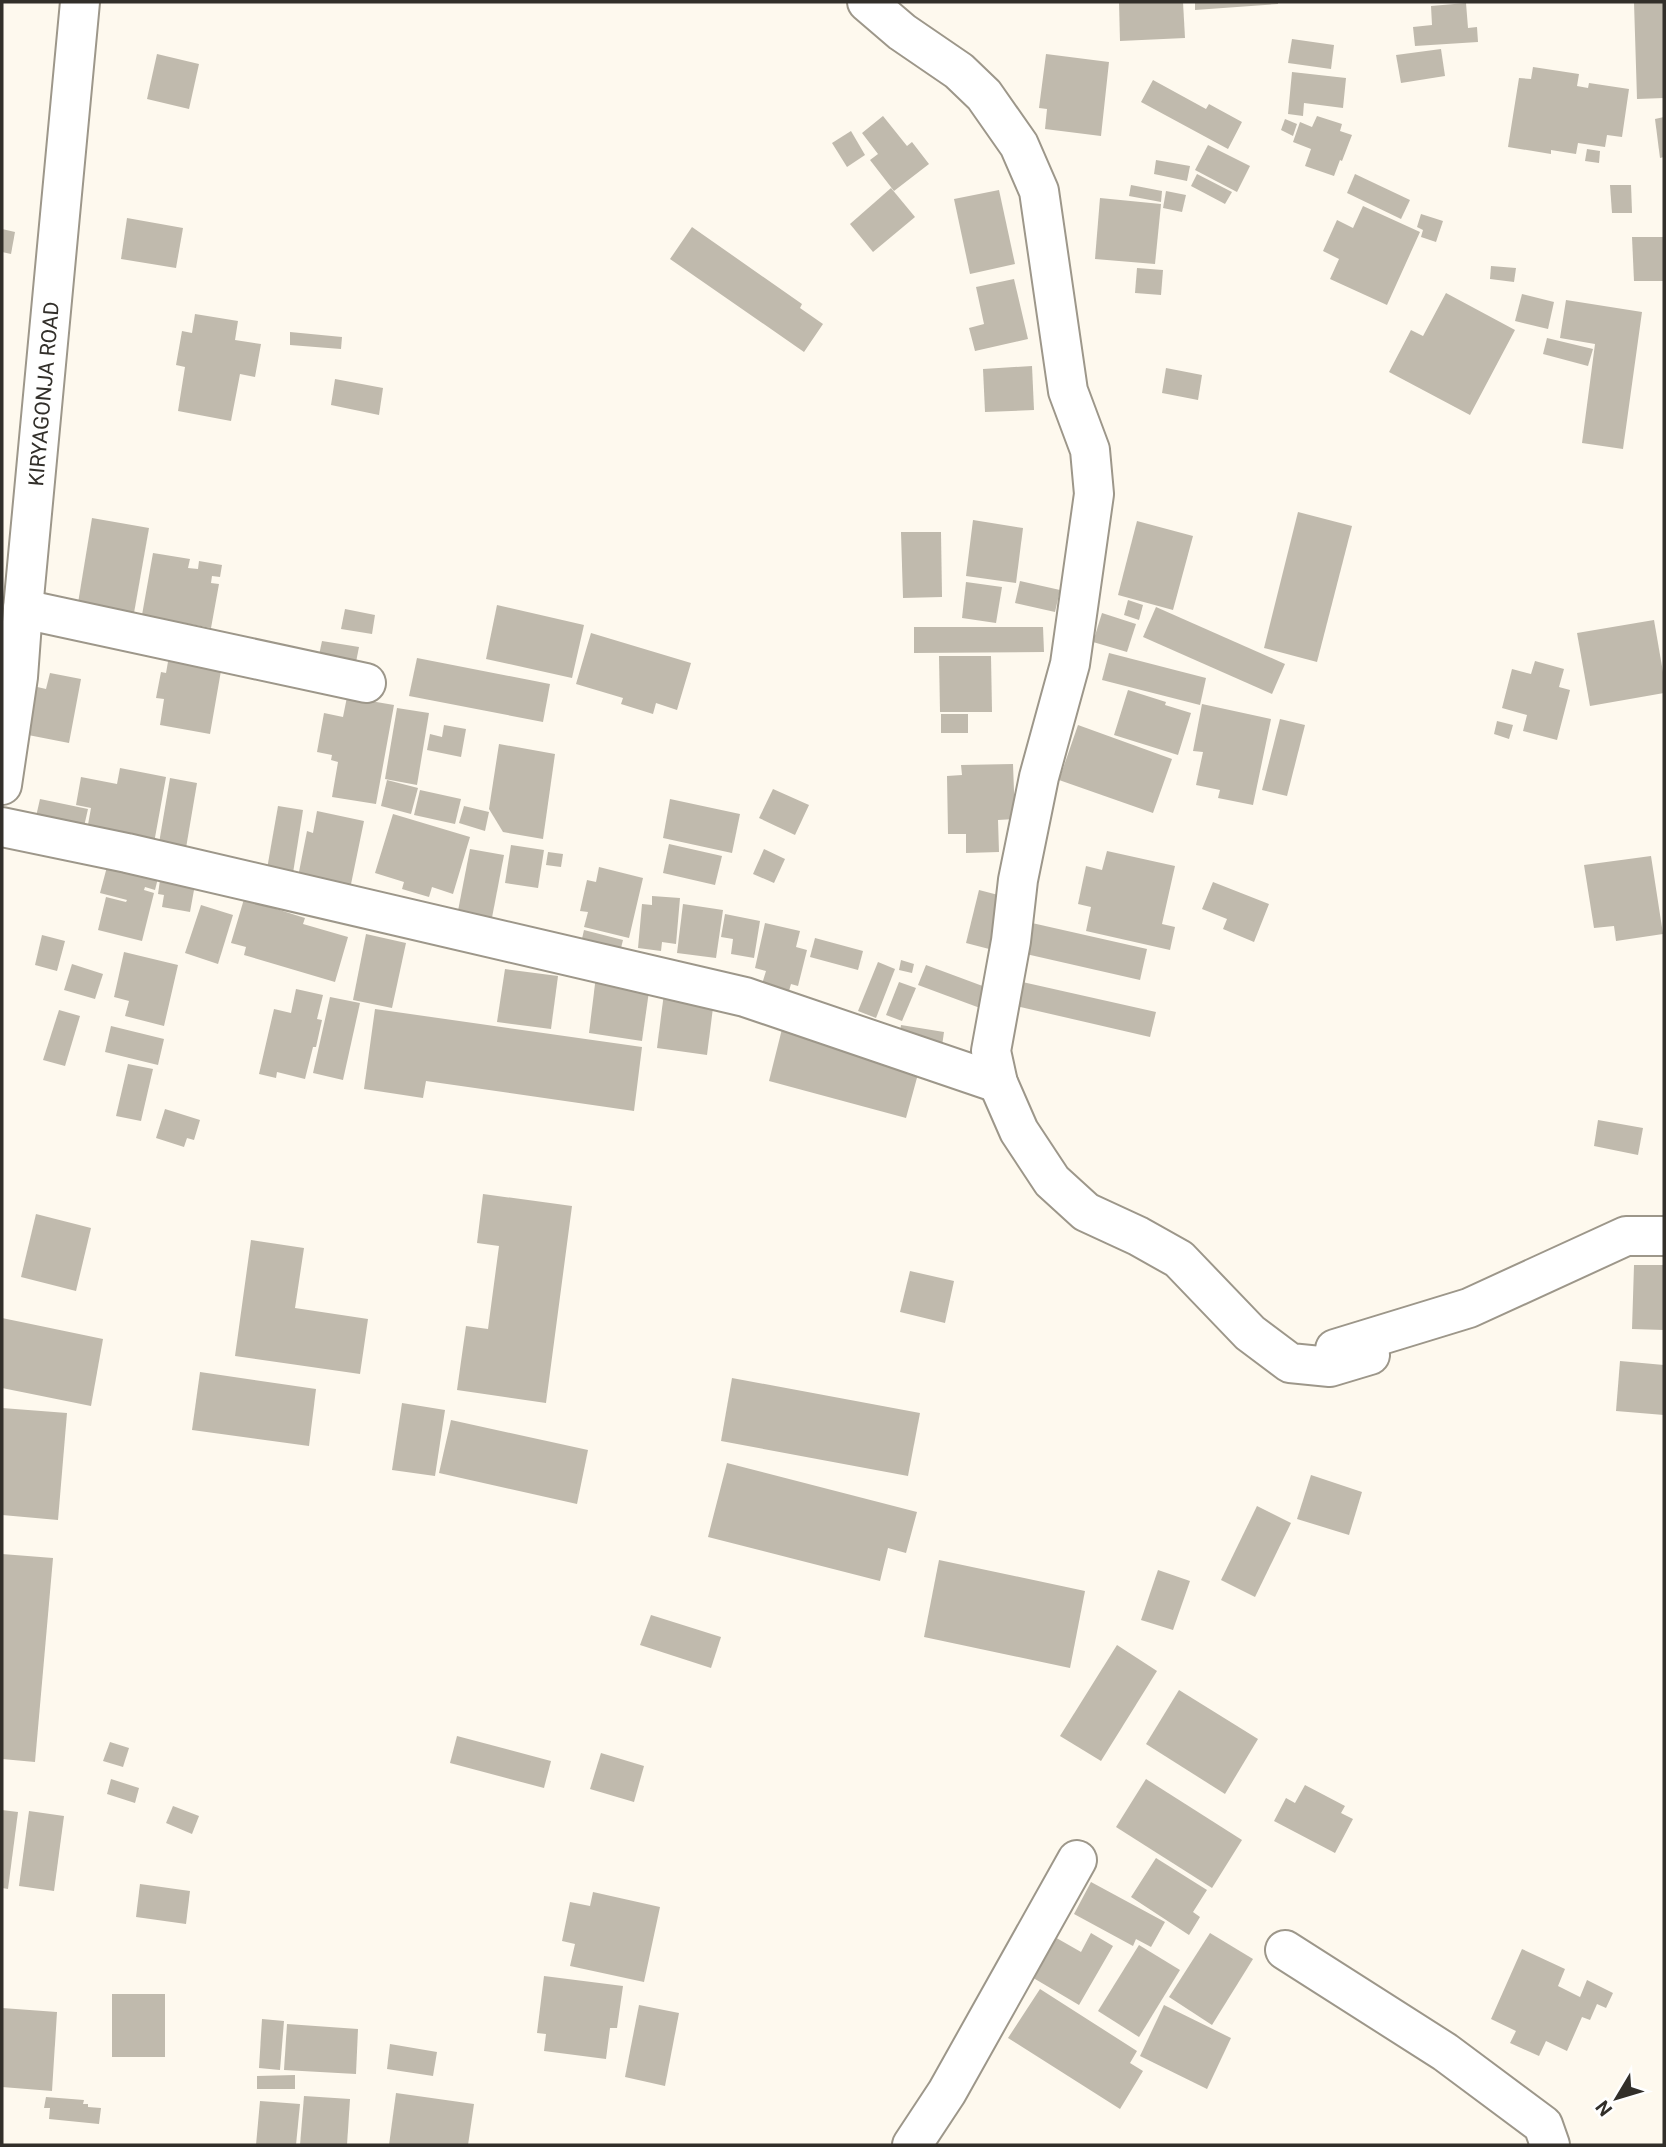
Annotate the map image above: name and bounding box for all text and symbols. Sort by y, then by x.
street label: KIRYAGONJA ROAD [24,301,64,487]
north arrow [1582,2063,1652,2133]
text: N [1591,2096,1617,2121]

